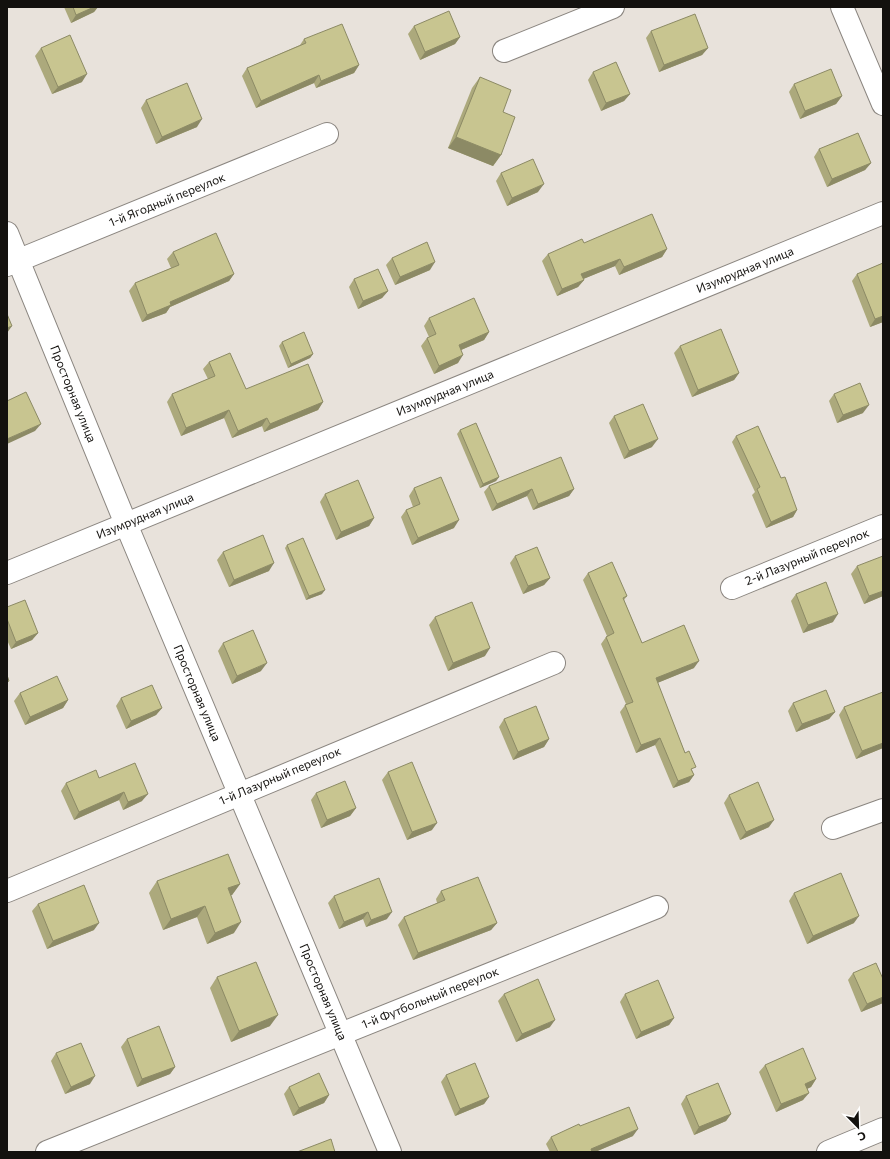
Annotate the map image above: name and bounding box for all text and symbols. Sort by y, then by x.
street label: 1-й Ягодный переулок [106,169,227,229]
street label: Изумрудная улица [694,243,795,295]
street label: Просторная улица [48,343,100,444]
street label: Изумрудная улица [394,366,495,418]
street label: Изумрудная улица [94,489,195,541]
street label: 2-й Лазурный переулок [743,525,871,587]
street label: Просторная улица [171,642,225,743]
street label: 1-й Лазурный переулок [217,743,343,807]
street label: Просторная улица [297,941,351,1042]
street label: 1-й Футбольный переулок [359,963,501,1031]
north arrow [838,1107,878,1147]
text: С [856,1129,868,1144]

